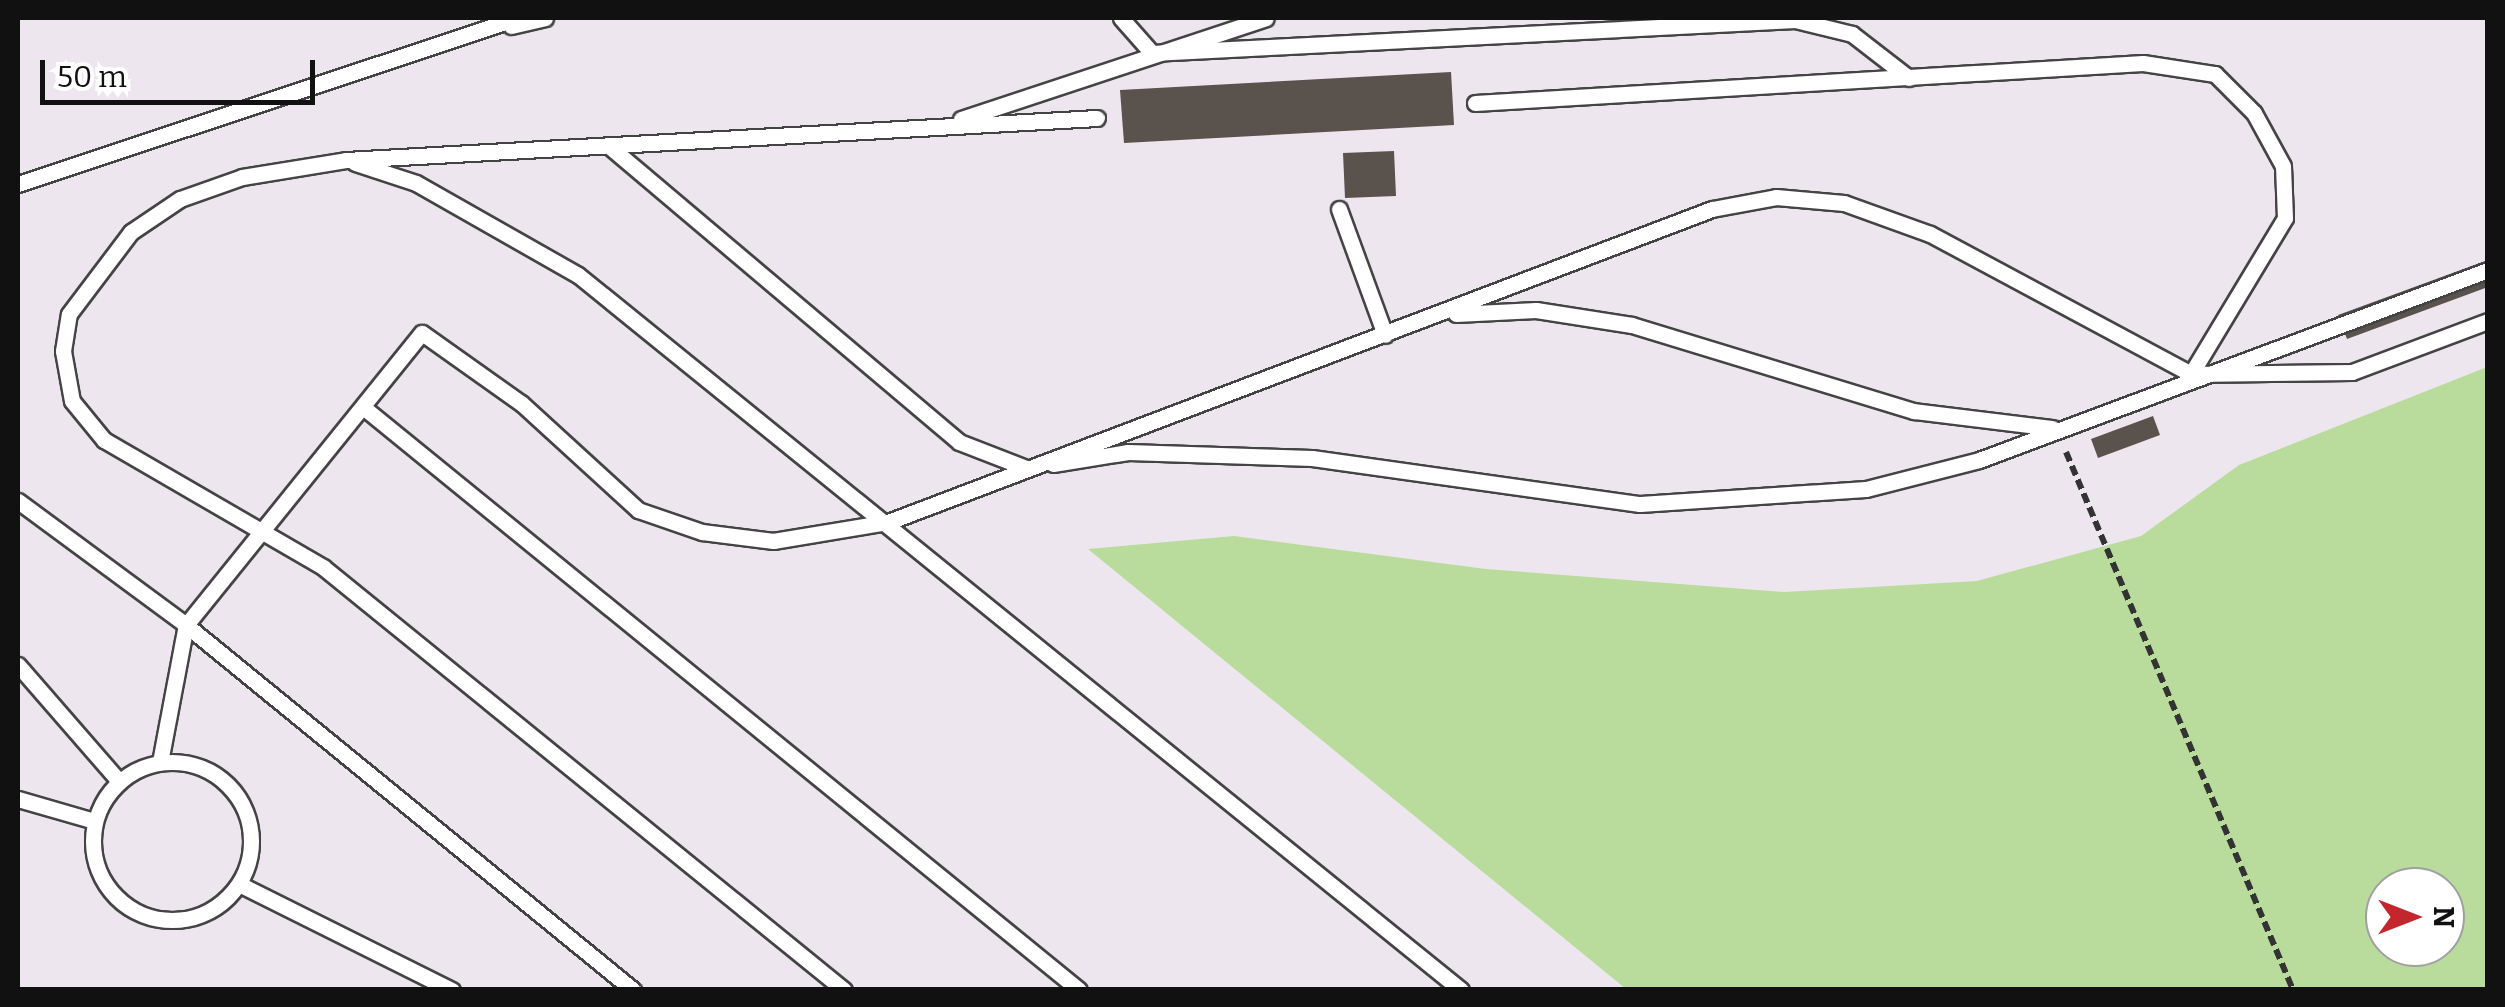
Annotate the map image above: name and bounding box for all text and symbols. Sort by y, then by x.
scale bar [45,40,320,102]
text: 50 m [57,59,127,95]
north arrow [2365,867,2465,967]
text: N [2427,906,2460,928]

